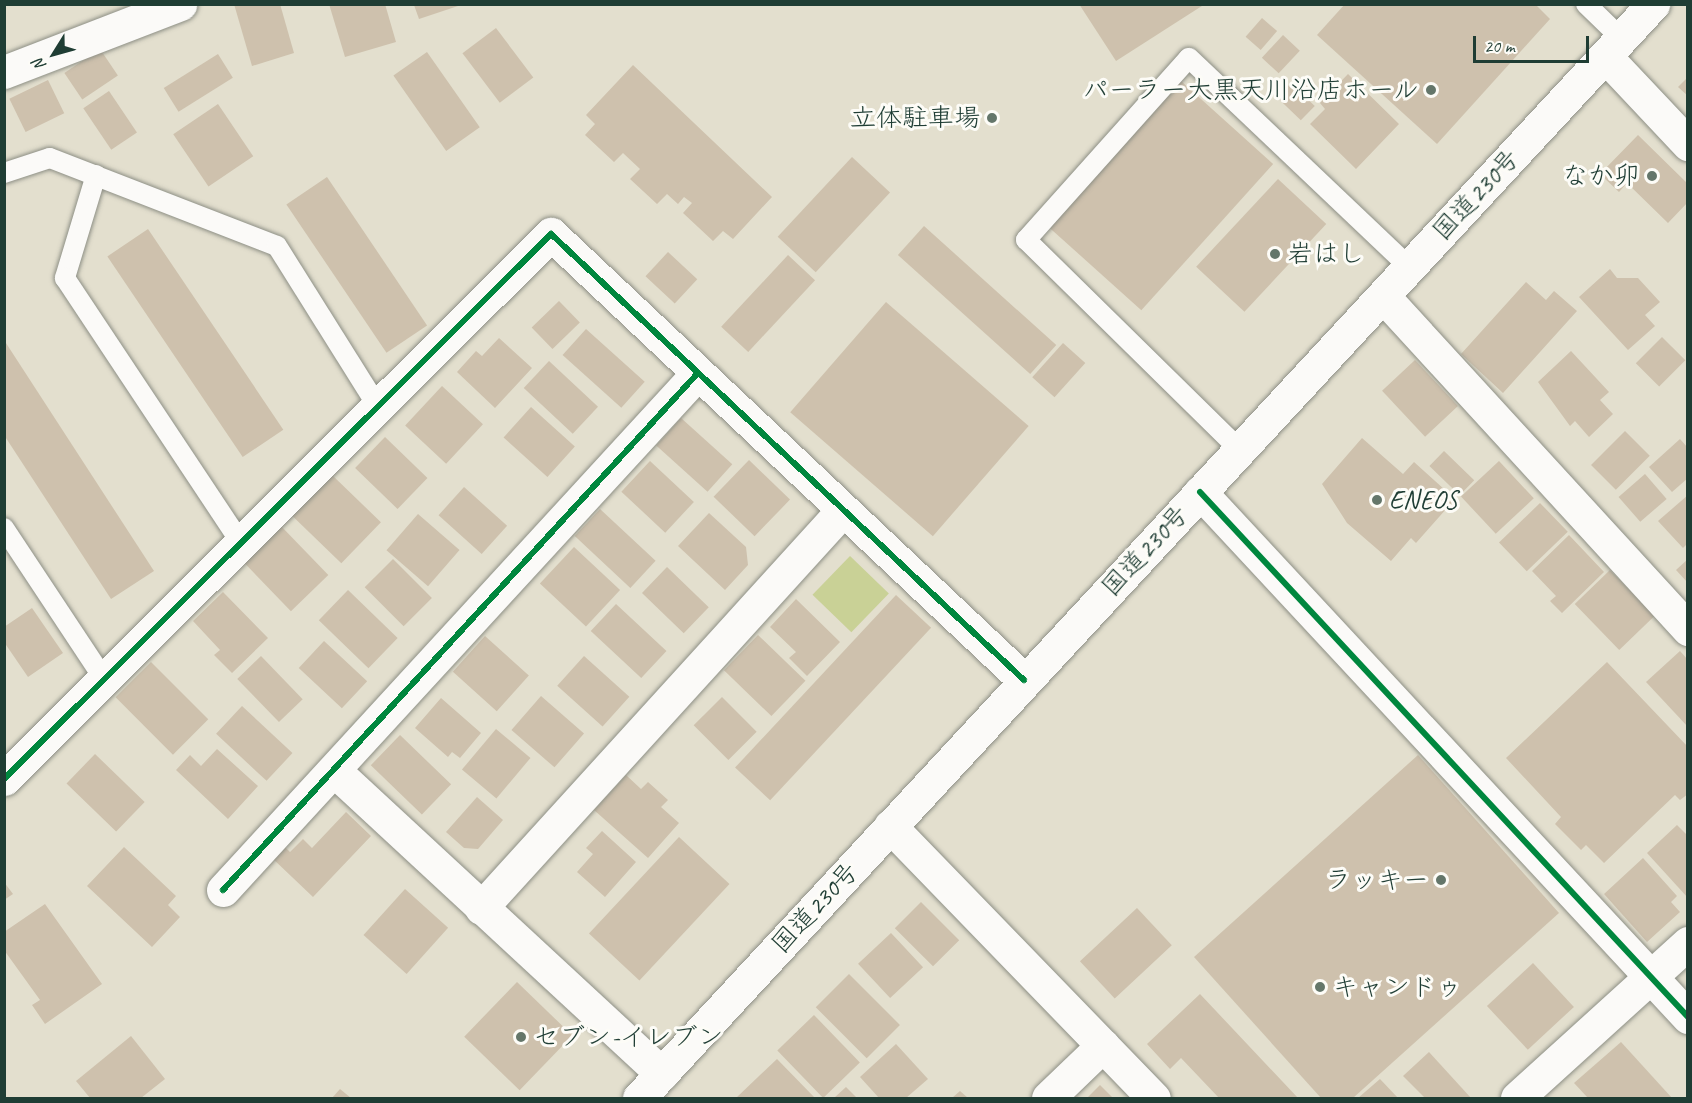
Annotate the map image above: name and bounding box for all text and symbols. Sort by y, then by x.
north arrow [24,24,84,84]
scale bar [1476,24,1592,62]
text: 20 m [1484,35,1515,57]
text: N [29,55,51,75]
place label: パーラー大黒天川沿店ホール [1081,74,1419,106]
marker: パーラー大黒天川沿店ホール [1424,83,1438,97]
place label: 立体駐車場 [850,102,980,134]
marker: 立体駐車場 [985,111,999,125]
street label: 国道230号 [1426,143,1526,247]
place label: なか卯 [1562,160,1640,192]
marker: なか卯 [1645,169,1659,183]
place label: 岩はし [1287,238,1365,270]
marker: 岩はし [1268,247,1282,261]
place label: ENEOS [1389,484,1457,516]
marker: ENEOS [1370,493,1384,507]
street label: 国道230号 [1095,499,1195,603]
street label: 国道230号 [765,856,865,960]
place label: ラッキー [1325,864,1429,896]
marker: ラッキー [1434,873,1448,887]
place label: キャンドゥ [1332,971,1462,1003]
marker: キャンドゥ [1313,980,1327,994]
place label: セブン-イレブン [533,1021,723,1053]
marker: セブン-イレブン [514,1030,528,1044]

